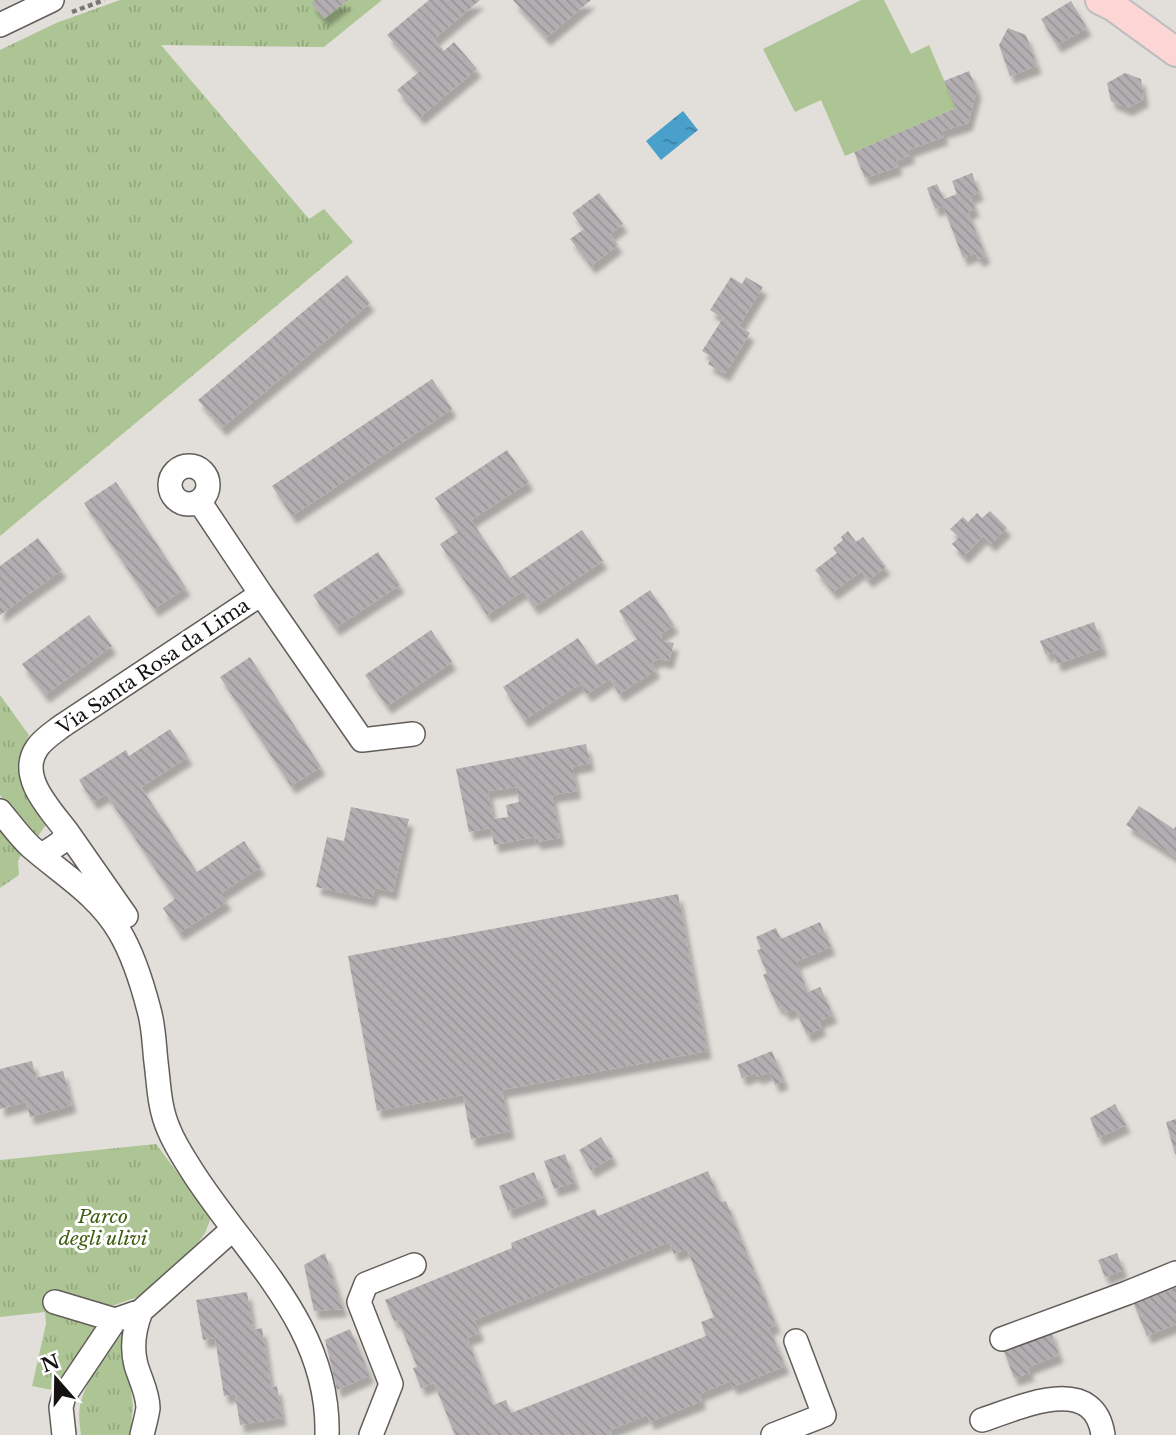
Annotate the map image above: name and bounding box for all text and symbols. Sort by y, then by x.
street label: Via Santa Rosa da Lima [52,593,254,740]
park label: Parco degli ulivi [59,1205,148,1250]
north arrow [21,1344,91,1414]
text: N [38,1350,63,1377]

